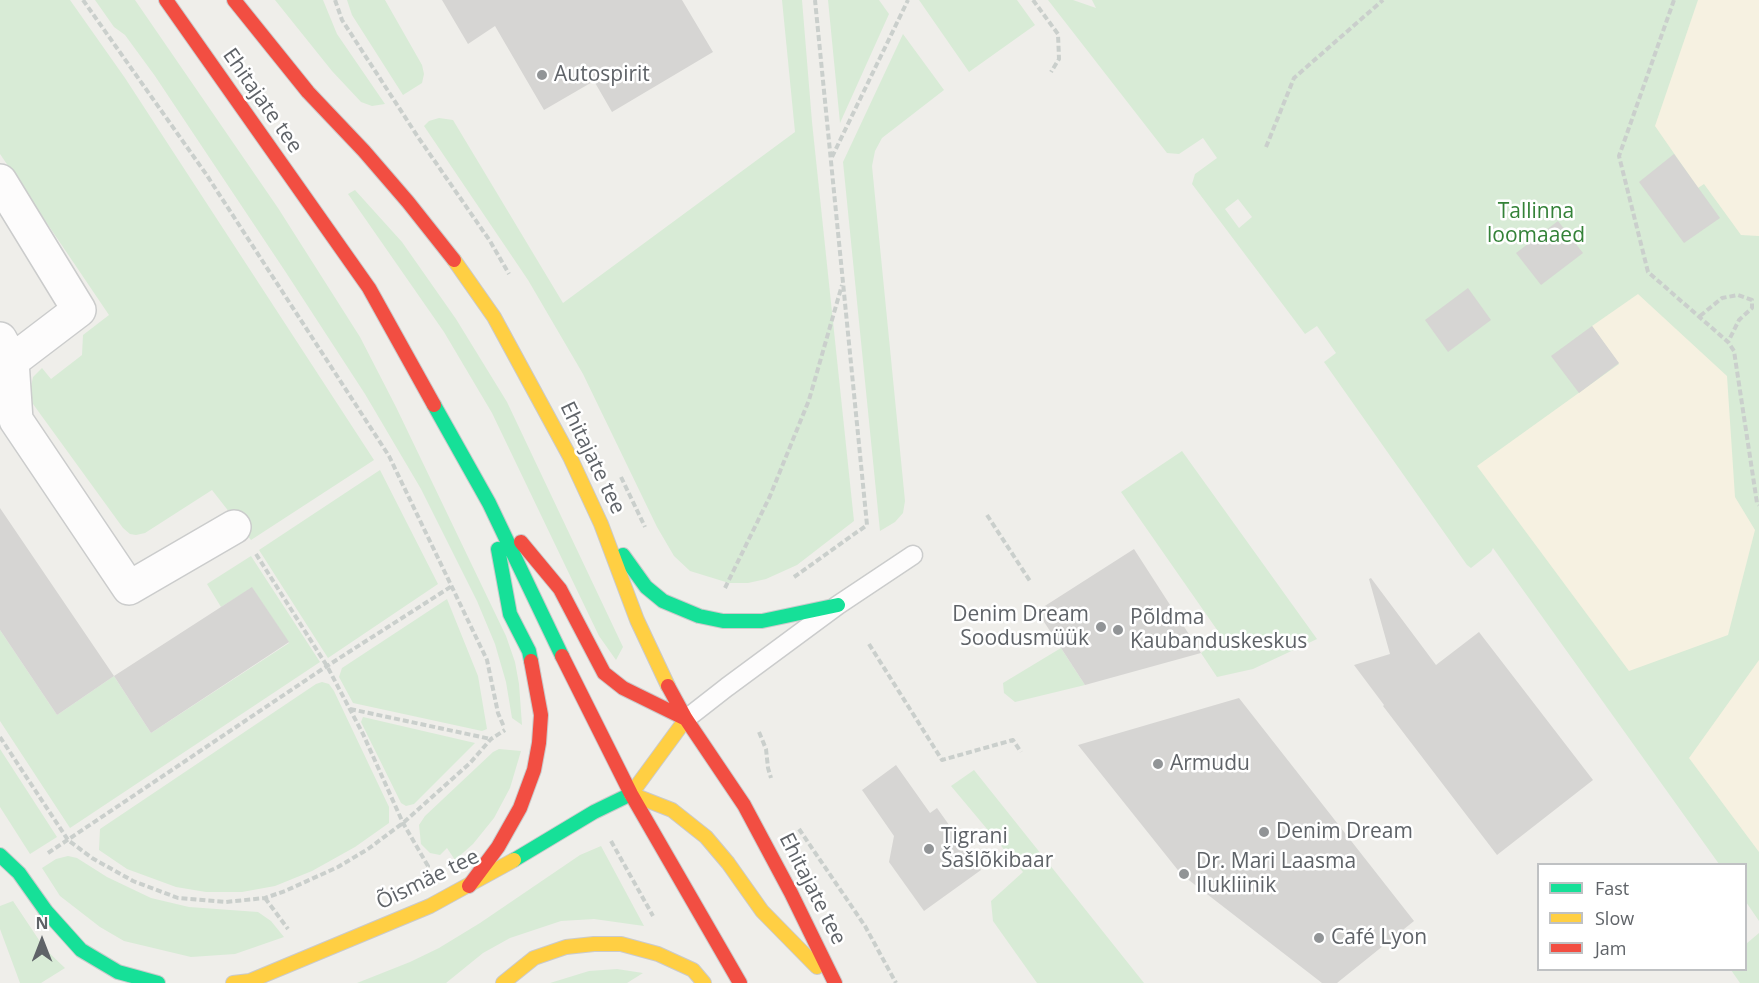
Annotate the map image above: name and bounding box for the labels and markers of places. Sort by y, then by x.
place label: Autospirit [554,62,650,88]
marker: Autospirit [535,68,549,82]
place label: Denim Dream Soodusmüük [952,602,1089,652]
place label: Põldma Kaubanduskeskus [1130,605,1307,655]
marker: Denim Dream Soodusmüük [1094,620,1108,634]
marker: Põldma Kaubanduskeskus [1111,623,1125,637]
place label: Armudu [1170,751,1250,777]
marker: Armudu [1151,757,1165,771]
place label: Denim Dream [1276,819,1413,845]
place label: Tigrani Šašlõkibaar [941,824,1053,874]
marker: Denim Dream [1257,825,1271,839]
marker: Tigrani Šašlõkibaar [922,842,936,856]
place label: Dr. Mari Laasma Ilukliinik [1196,849,1356,899]
marker: Dr. Mari Laasma Ilukliinik [1177,867,1191,881]
place label: Café Lyon [1331,925,1427,951]
marker: Café Lyon [1312,931,1326,945]

